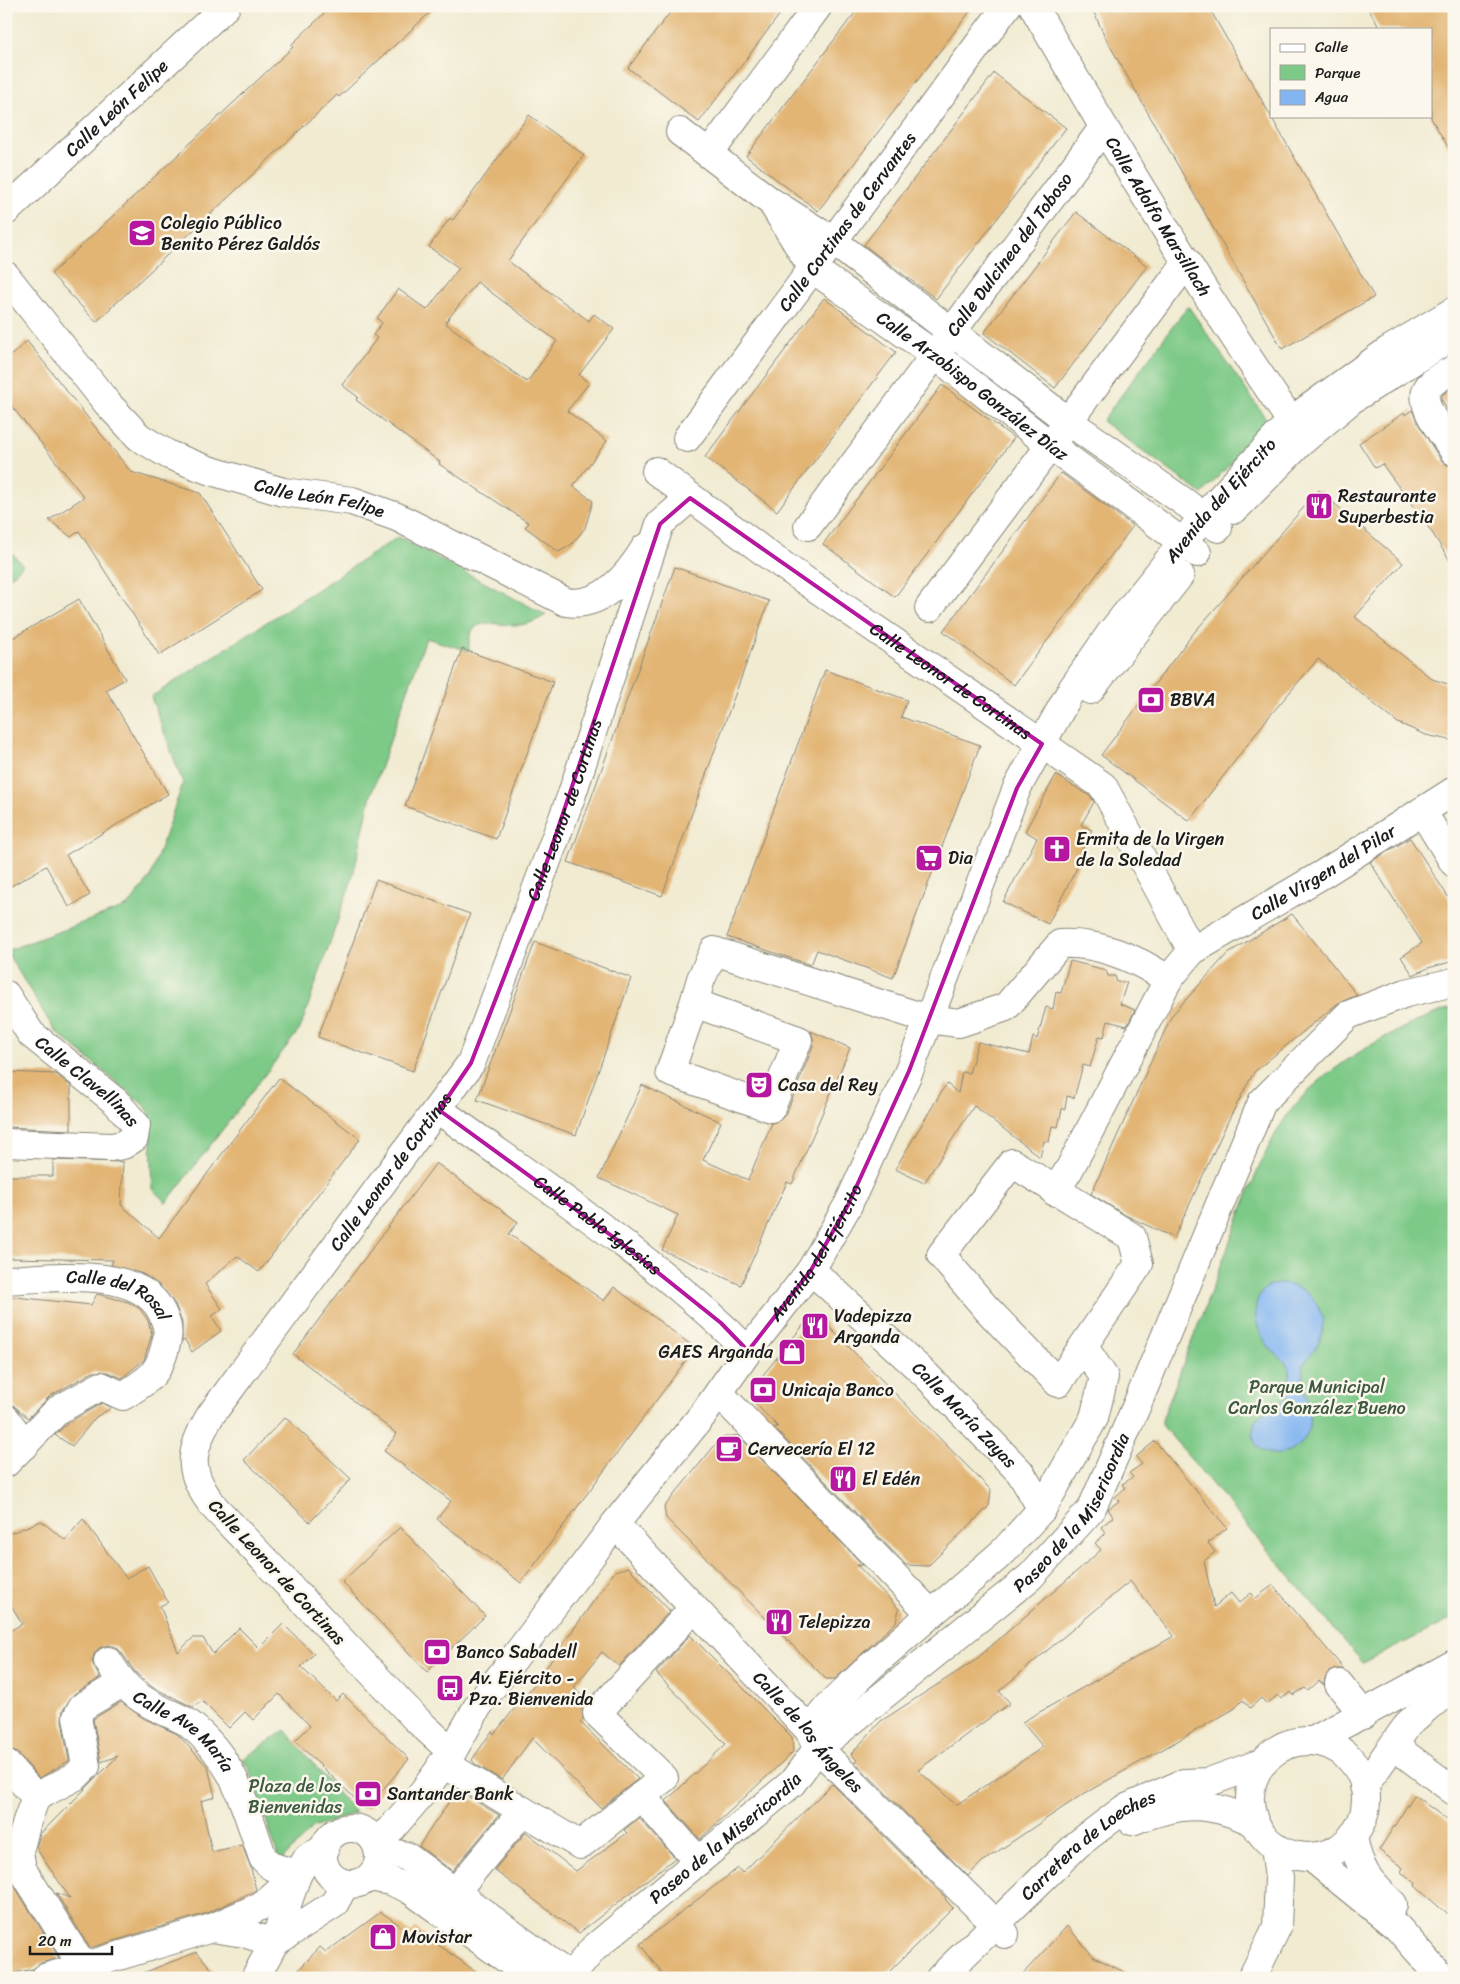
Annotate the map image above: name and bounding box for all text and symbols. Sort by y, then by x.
legend [1270,28,1432,118]
text: Calle [1315,34,1348,60]
street label: Calle León Felipe [57,51,176,165]
text: Parque [1315,60,1360,86]
text: Agua [1314,84,1348,110]
street label: Calle Cortinas de Cervantes [770,124,925,319]
street label: Calle Adolfo Marsillach [1097,130,1220,303]
street label: Calle Dulcinea del Toboso [937,165,1081,344]
place label: Colegio Público Benito Pérez Galdós [161,207,321,260]
school or university icon: Colegio Público Benito Pérez Galdós [127,218,157,248]
street label: Calle Arzobispo González Díaz [870,302,1076,470]
street label: Avenida del Ejército [1156,430,1284,571]
street label: Calle León Felipe [251,468,390,528]
place label: Restaurante Superbestia [1338,480,1436,533]
restaurant icon: Restaurante Superbestia [1304,491,1334,521]
street label: Calle Leonor de Cortinas [863,614,1039,749]
place label: BBVA [1170,684,1215,716]
bank icon: BBVA [1136,685,1166,715]
street label: Calle Leonor de Cortinas [517,714,612,906]
street label: Calle Virgen del Pilar [1244,815,1404,929]
place label: Ermita de la Virgen de la Soledad [1076,823,1225,876]
church icon: Ermita de la Virgen de la Soledad [1042,834,1072,864]
place label: Dia [948,842,974,874]
supermarket icon: Dia [914,843,944,873]
street label: Calle Clavellinas [28,1027,148,1135]
place label: Casa del Rey [778,1069,878,1101]
theatre icon: Casa del Rey [744,1070,774,1100]
street label: Calle Leonor de Cortinas [321,1085,461,1258]
street label: Calle Pablo Iglesias [527,1166,670,1284]
street label: Avenida del Ejército [760,1179,872,1329]
street label: Calle del Rosal [66,1261,180,1327]
place label: Vadepizza Arganda [833,1300,912,1353]
restaurant icon: Vadepizza Arganda [800,1311,830,1341]
place label: GAES Arganda [659,1336,774,1368]
shop icon: GAES Arganda [777,1337,807,1367]
street label: Calle María Zayas [904,1353,1025,1477]
park label: Parque Municipal Carlos González Bueno [1228,1371,1406,1424]
place label: Unicaja Banco [782,1374,894,1406]
bank icon: Unicaja Banco [748,1375,778,1405]
street label: Paseo de la Misericordia [1006,1427,1139,1601]
place label: Cervecería El 12 [748,1433,875,1465]
cafe icon: Cervecería El 12 [714,1434,744,1464]
place label: El Edén [862,1463,921,1495]
restaurant icon: El Edén [828,1464,858,1494]
street label: Calle Leonor de Cortinas [200,1491,354,1653]
place label: Telepizza [798,1606,871,1638]
restaurant icon: Telepizza [764,1607,794,1637]
place label: Banco Sabadell [456,1636,578,1668]
bank icon: Banco Sabadell [422,1637,452,1667]
place label: Av. Ejército - Pza. Bienvenida [468,1662,593,1715]
street label: Calle de los Ángeles [745,1663,871,1801]
bus stop icon: Av. Ejército - Pza. Bienvenida [435,1673,465,1703]
street label: Calle Ave María [126,1681,243,1779]
street label: Paseo de la Misericordia [642,1765,811,1912]
park label: Plaza de los Bienvenidas [248,1770,343,1823]
place label: Santander Bank [387,1778,514,1810]
bank icon: Santander Bank [353,1779,383,1809]
street label: Carretera de Loeches [1012,1781,1162,1908]
place label: Movistar [402,1921,473,1953]
shop icon: Movistar [368,1922,398,1952]
scale bar [30,1924,112,1956]
text: 20 m [38,1928,72,1954]

